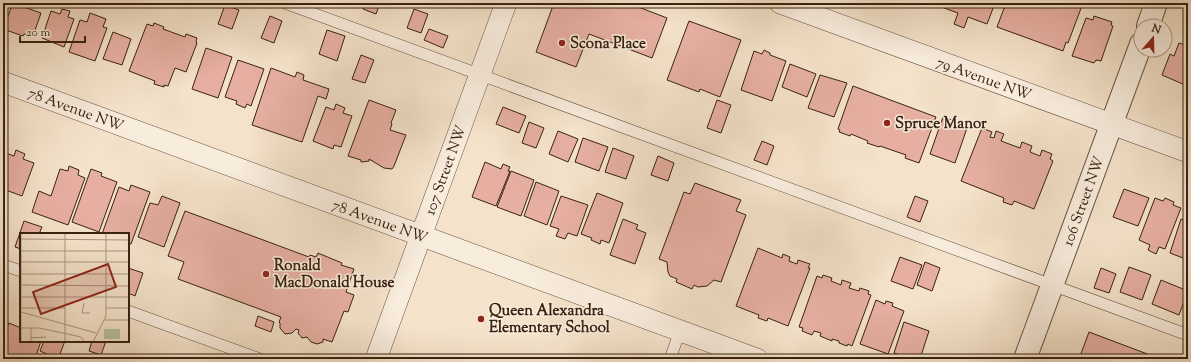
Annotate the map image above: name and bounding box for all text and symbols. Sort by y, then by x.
scale bar [20,18,85,44]
north arrow [1133,18,1173,58]
text: N [1148,20,1163,39]
text: 20 m [26,24,51,42]
place label: Scona Place [570,34,646,55]
marker: Scona Place [557,38,567,48]
street label: 79 Avenue NW [933,53,1034,106]
street label: 78 Avenue NW [25,83,126,138]
place label: Spruce Manor [895,114,987,135]
marker: Spruce Manor [882,118,892,128]
street label: 107 Street NW [420,122,472,218]
street label: 106 Street NW [1058,153,1110,249]
street label: 78 Avenue NW [329,195,430,250]
inset map [20,233,129,342]
place label: Ronald MacDonald House [274,256,394,294]
marker: Ronald MacDonald House [261,269,271,279]
place label: Queen Alexandra Elementary School [489,301,611,339]
marker: Queen Alexandra Elementary School [476,314,486,324]

